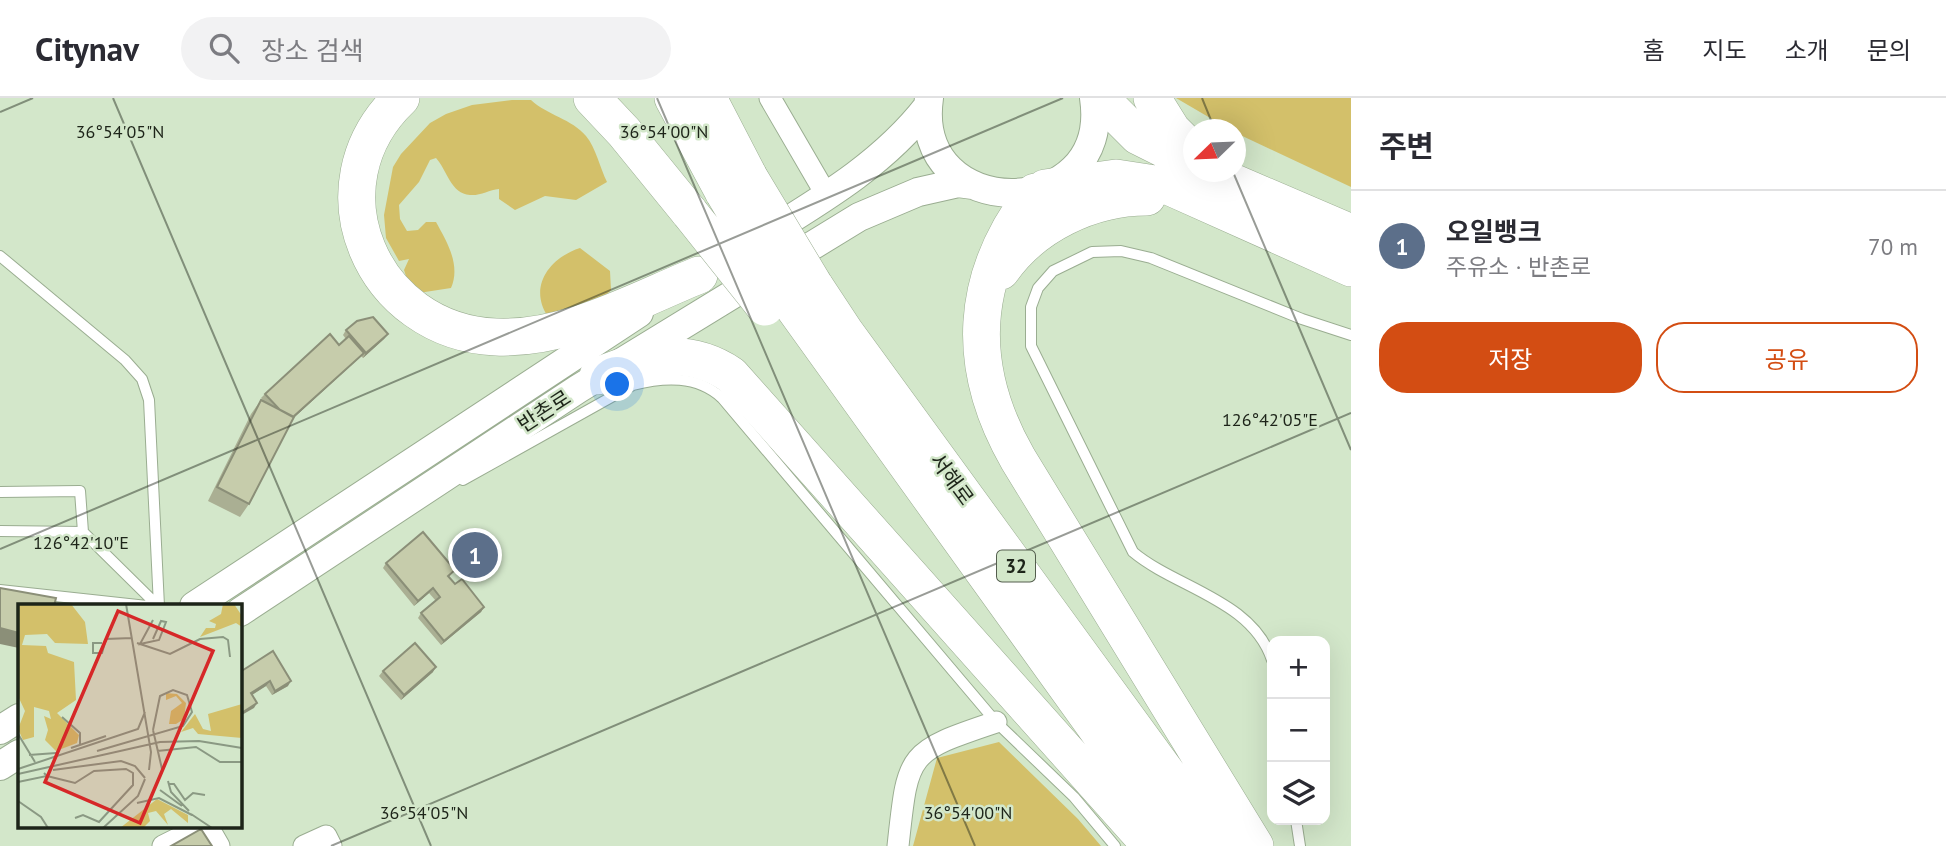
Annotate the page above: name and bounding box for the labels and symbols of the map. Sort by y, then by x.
north arrow [1183,119,1246,182]
text: 36°54'05"N [76,120,164,143]
text: 36°54'00"N [620,120,708,143]
your location [600,367,634,401]
street label: 반촌로 [512,384,576,438]
text: 126°42'05"E [1222,408,1318,431]
street label: 서해로 [924,448,980,510]
pin: 1 [452,529,498,581]
text: 126°42'10"E [33,531,129,554]
road number: 32 [997,551,1035,582]
inset map [18,604,242,828]
text: 36°54'05"N [380,801,468,824]
text: 36°54'00"N [924,801,1012,824]

